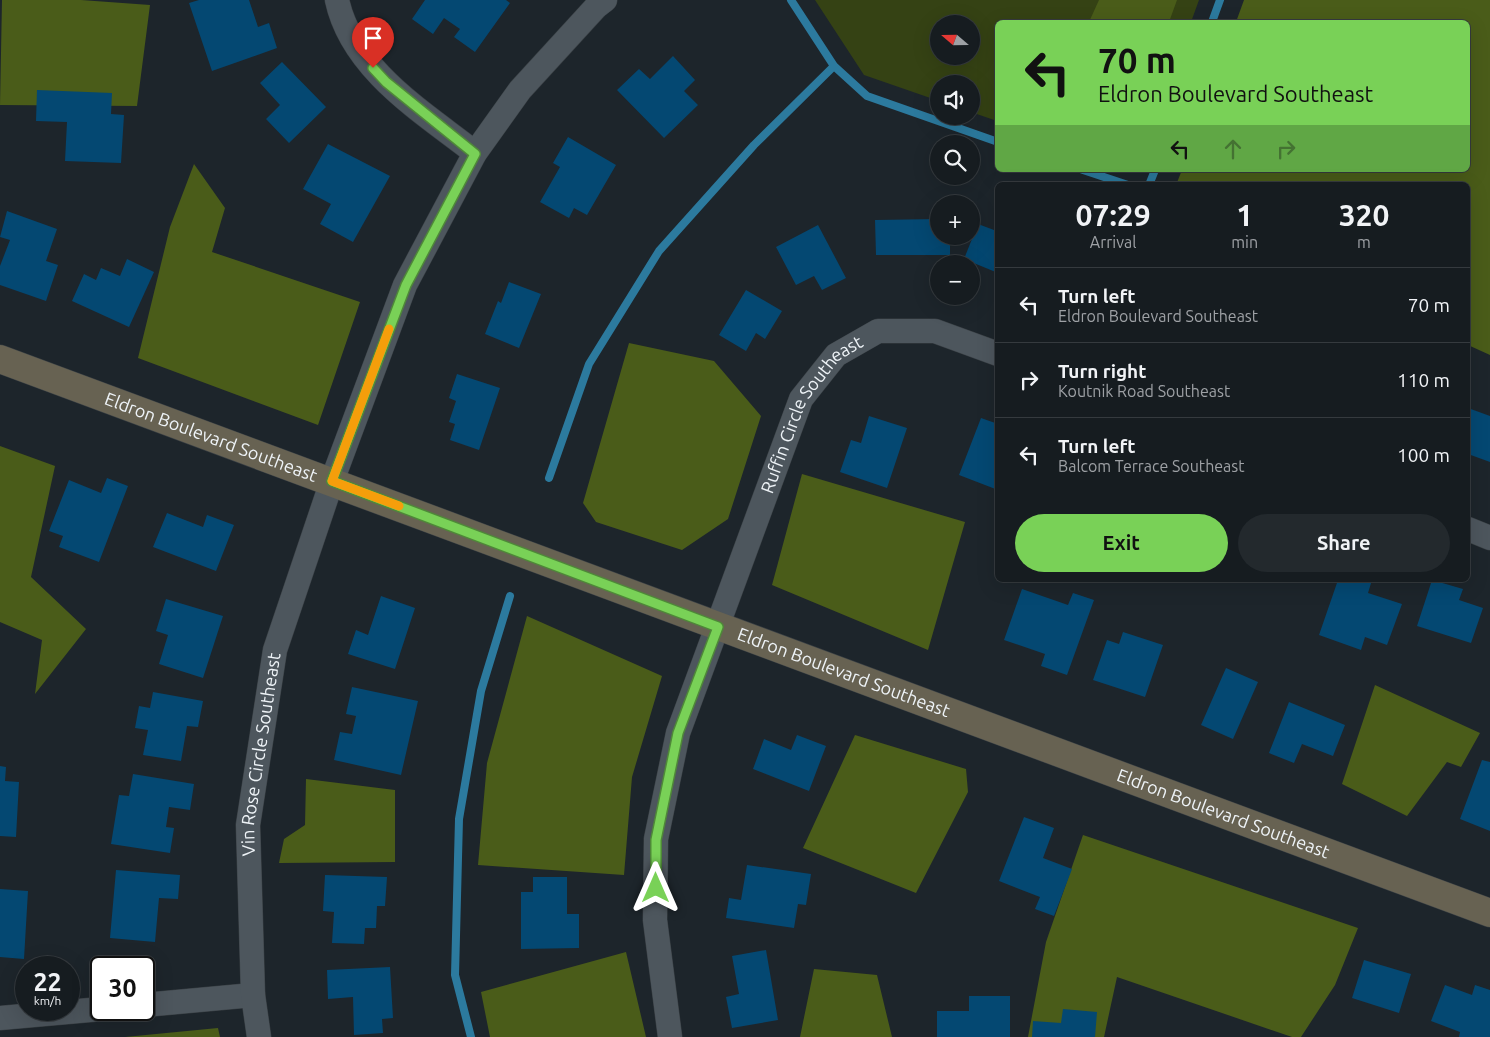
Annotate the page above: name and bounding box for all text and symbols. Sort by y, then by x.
north arrow [930,15,980,65]
map controls [930,15,980,305]
pin [352,17,394,68]
icon: arrive [359,24,387,52]
icon: left [1015,40,1080,105]
text: 70 m [1098,40,1176,80]
button: sound [930,75,980,125]
text: Eldron Boulevard Southeast [1098,81,1373,106]
button: search [930,135,980,185]
icon: left [1166,135,1194,163]
icon: ahead [1219,135,1247,163]
icon: right [1272,135,1300,163]
button: + [930,195,980,245]
text: 07:29 [1076,198,1151,232]
text: 1 [1236,198,1253,232]
text: 320 [1339,198,1389,232]
text: Arrival [1090,233,1136,251]
text: min [1231,233,1258,251]
text: m [1357,233,1371,251]
button: − [930,255,980,305]
text: Turn left [1058,285,1136,307]
icon: left [1015,291,1043,319]
text: 70 m [1408,294,1450,316]
text: Eldron Boulevard Southeast [1058,307,1258,325]
street label: Ruffin Circle Southeast [756,331,866,496]
text: Turn right [1058,360,1146,382]
icon: right [1015,366,1043,394]
text: 110 m [1397,369,1450,391]
text: Koutnik Road Southeast [1058,382,1230,400]
street label: Eldron Boulevard Southeast [102,388,320,485]
text: Turn left [1058,435,1136,457]
icon: left [1015,441,1043,469]
text: 100 m [1397,444,1450,466]
text: Balcom Terrace Southeast [1058,457,1245,475]
button: Exit [1015,514,1228,572]
button: Share [1238,514,1450,572]
street label: Eldron Boulevard Southeast [735,623,953,720]
street label: Vin Rose Circle Southeast [237,651,283,857]
street label: Eldron Boulevard Southeast [1114,764,1333,861]
position arrow [629,861,681,913]
speed limit sign: 30 [90,956,155,1021]
text: 22 [33,968,62,996]
text: km/h [34,994,61,1007]

